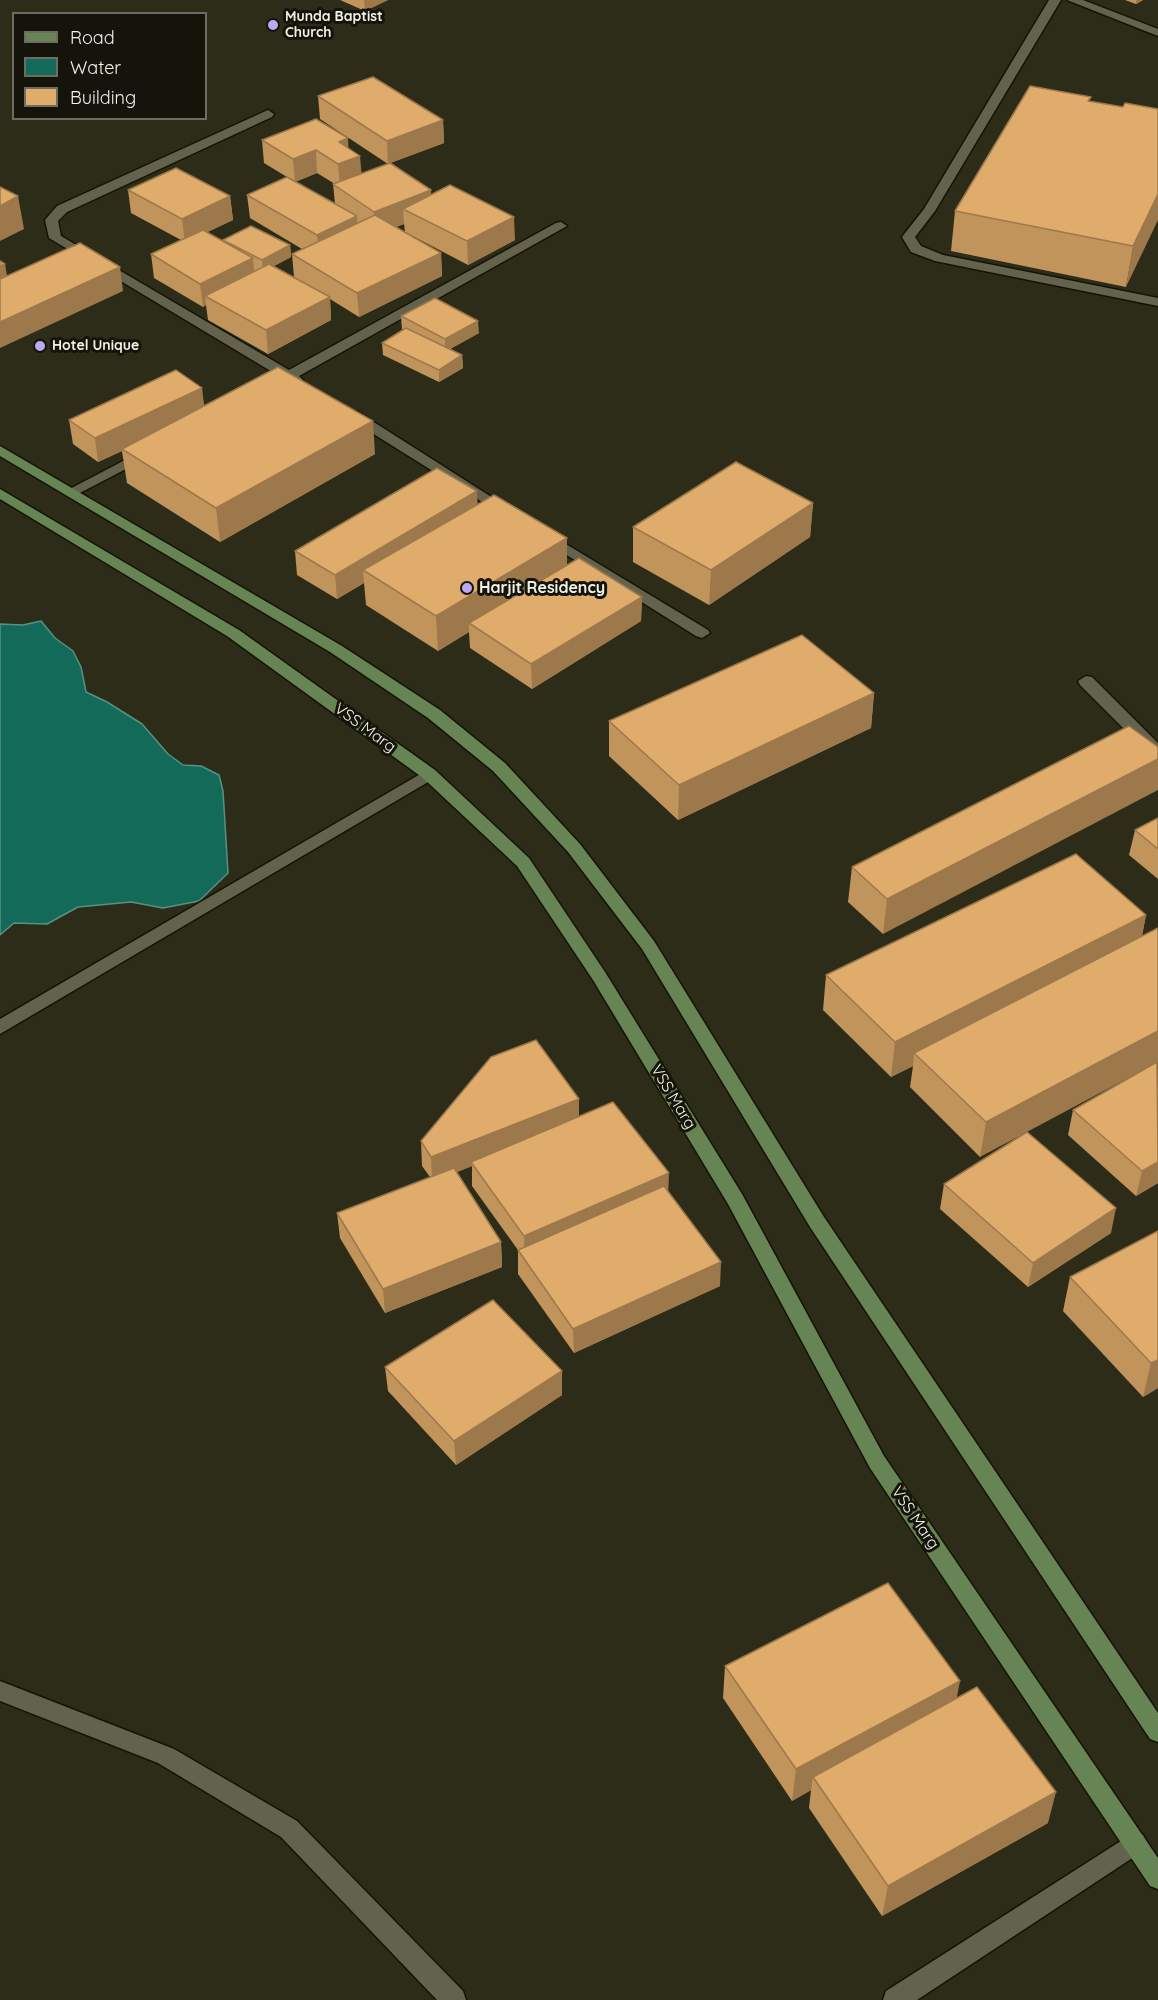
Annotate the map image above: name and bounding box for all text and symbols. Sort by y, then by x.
place label: Munda Baptist Church [285,9,383,42]
legend [12,12,207,120]
marker: Munda Baptist Church [266,18,280,32]
text: Road [70,26,115,49]
text: Water [70,56,121,79]
text: Building [70,86,136,109]
place label: Hotel Unique [52,338,139,354]
marker: Hotel Unique [33,339,47,353]
place label: Harjit Residency [479,578,605,598]
marker: Harjit Residency [460,581,474,595]
street label: VSS Marg [330,699,400,757]
street label: VSS Marg [646,1061,700,1133]
street label: VSS Marg [887,1483,943,1553]

